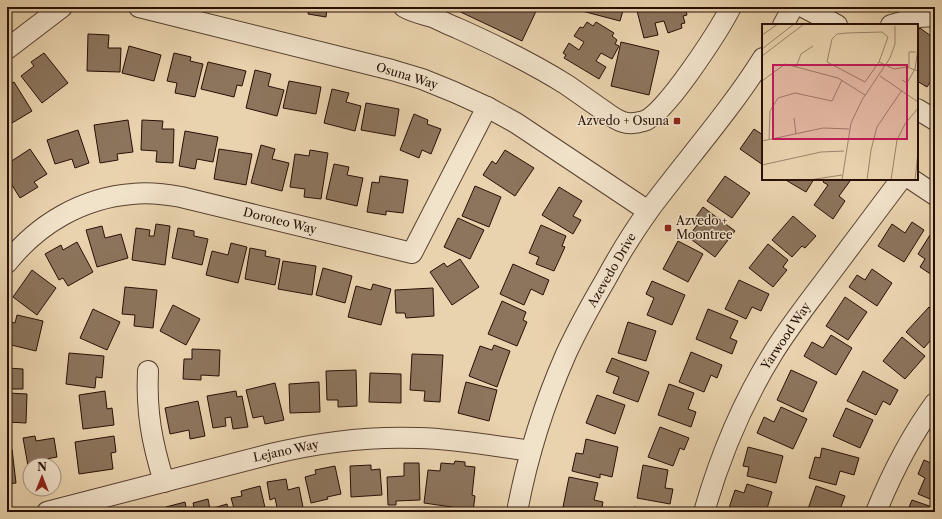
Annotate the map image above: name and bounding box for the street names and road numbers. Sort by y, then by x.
street label: Osuna Way [374,59,440,92]
street label: Doroteo Way [242,204,319,237]
street label: Azevedo Drive [584,230,639,311]
street label: Yarwood Way [757,299,814,373]
street label: Lejano Way [252,436,320,465]

